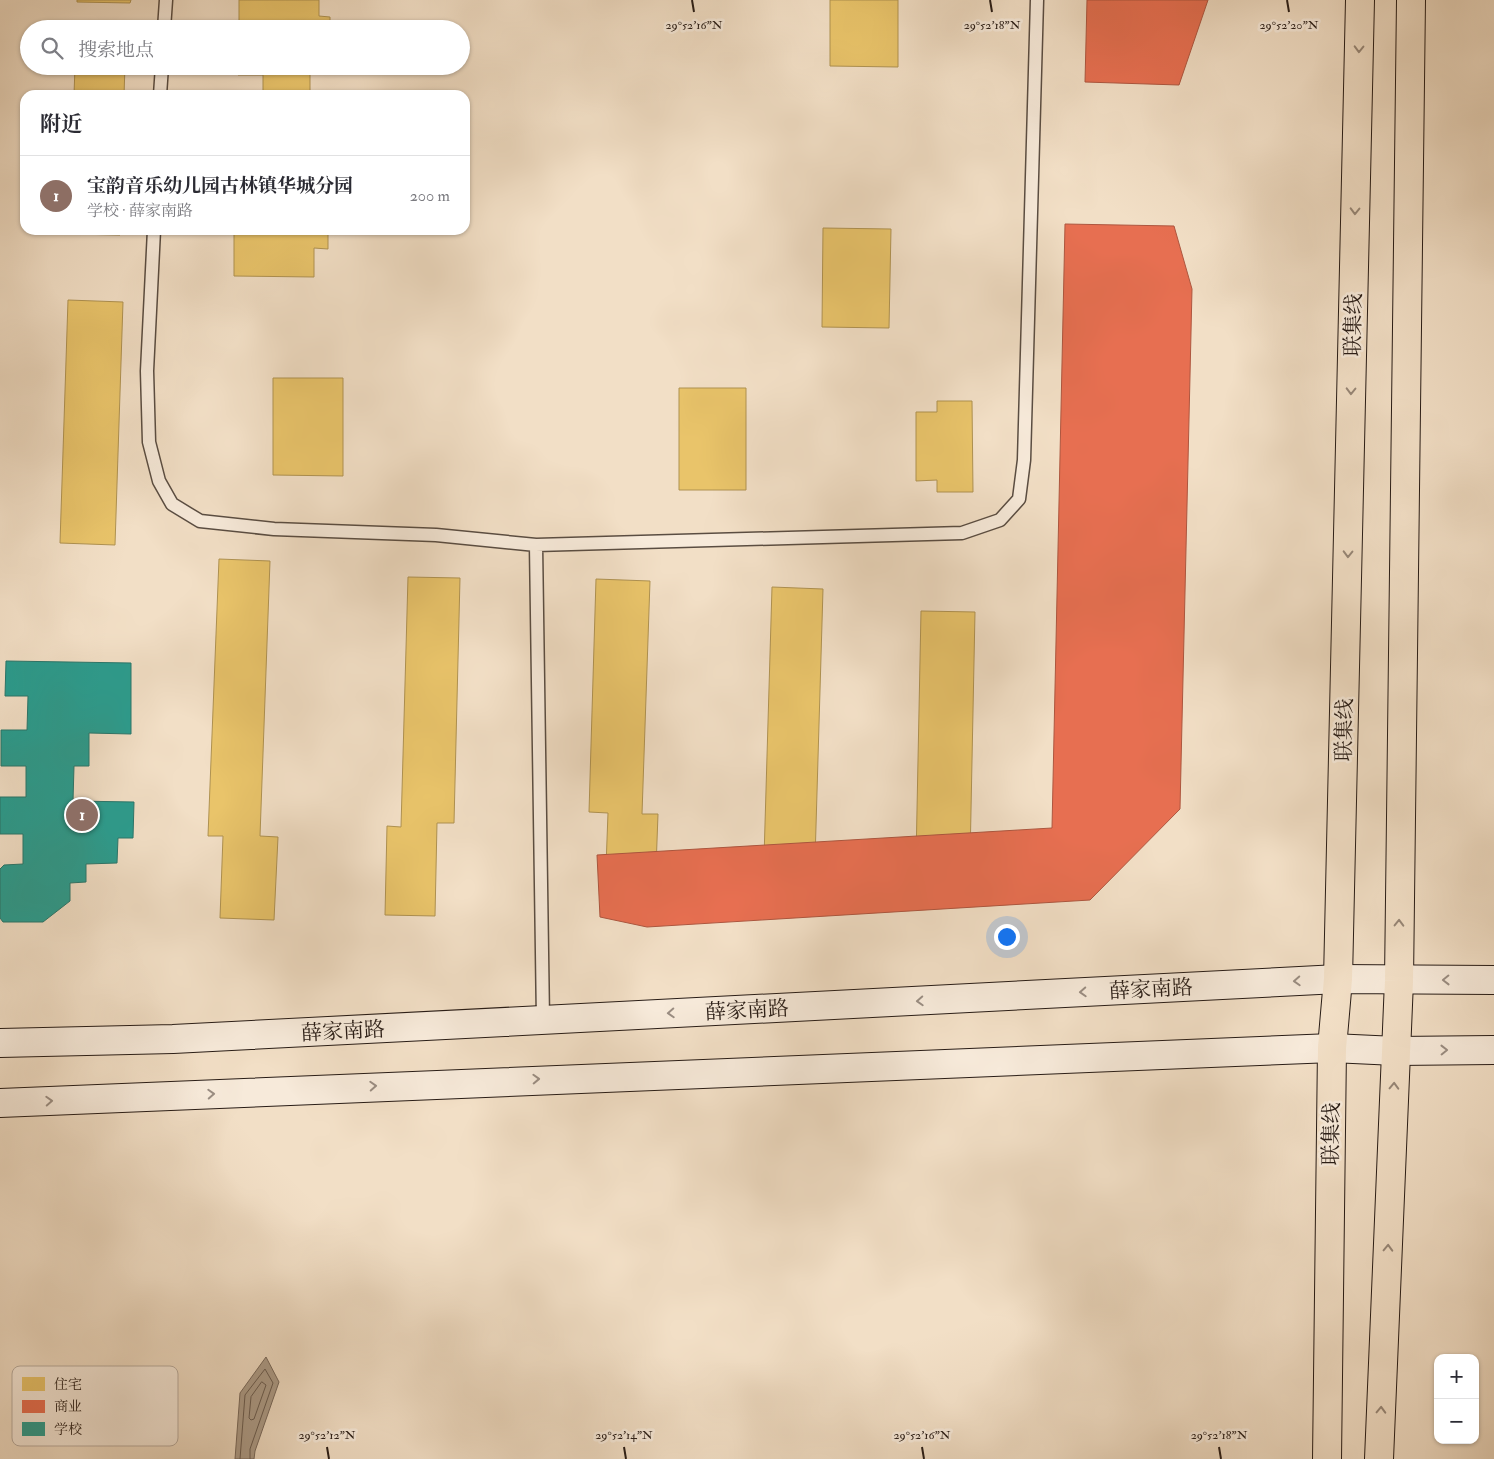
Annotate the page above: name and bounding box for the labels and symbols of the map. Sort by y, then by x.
text: 29°52'16"N [665,18,723,33]
text: 29°52'18"N [964,18,1021,33]
text: 29°52'20"N [1259,18,1319,33]
one-way arrow [1353,45,1364,53]
one-way arrow [1350,208,1360,215]
street label: 联集线 [1339,293,1368,357]
one-way arrow [1346,388,1356,395]
one-way arrow [1342,550,1353,558]
street label: 联集线 [1330,698,1359,762]
pin: 1 [66,796,98,834]
one-way arrow [1394,919,1404,926]
your location [994,924,1020,950]
street label: 薛家南路 [1108,974,1194,1005]
one-way arrow [1442,975,1450,986]
one-way arrow [1293,976,1301,987]
one-way arrow [1078,987,1086,998]
street label: 薛家南路 [704,995,790,1026]
one-way arrow [916,995,924,1006]
one-way arrow [666,1008,674,1019]
street label: 薛家南路 [300,1016,386,1047]
one-way arrow [1441,1045,1449,1055]
one-way arrow [532,1074,540,1085]
one-way arrow [370,1081,378,1092]
one-way arrow [1389,1081,1400,1089]
one-way arrow [207,1088,215,1099]
one-way arrow [45,1095,53,1106]
street label: 联集线 [1317,1102,1346,1166]
one-way arrow [1382,1244,1393,1252]
legend [12,1366,178,1446]
text: 住宅 [54,1376,82,1393]
text: 商业 [54,1398,82,1415]
one-way arrow [1376,1406,1386,1414]
text: 学校 [54,1421,82,1438]
text: 29°52'12"N [298,1428,356,1443]
text: 29°52'14"N [595,1428,653,1443]
text: 29°52'16"N [893,1428,951,1443]
text: 29°52'18"N [1191,1428,1248,1443]

